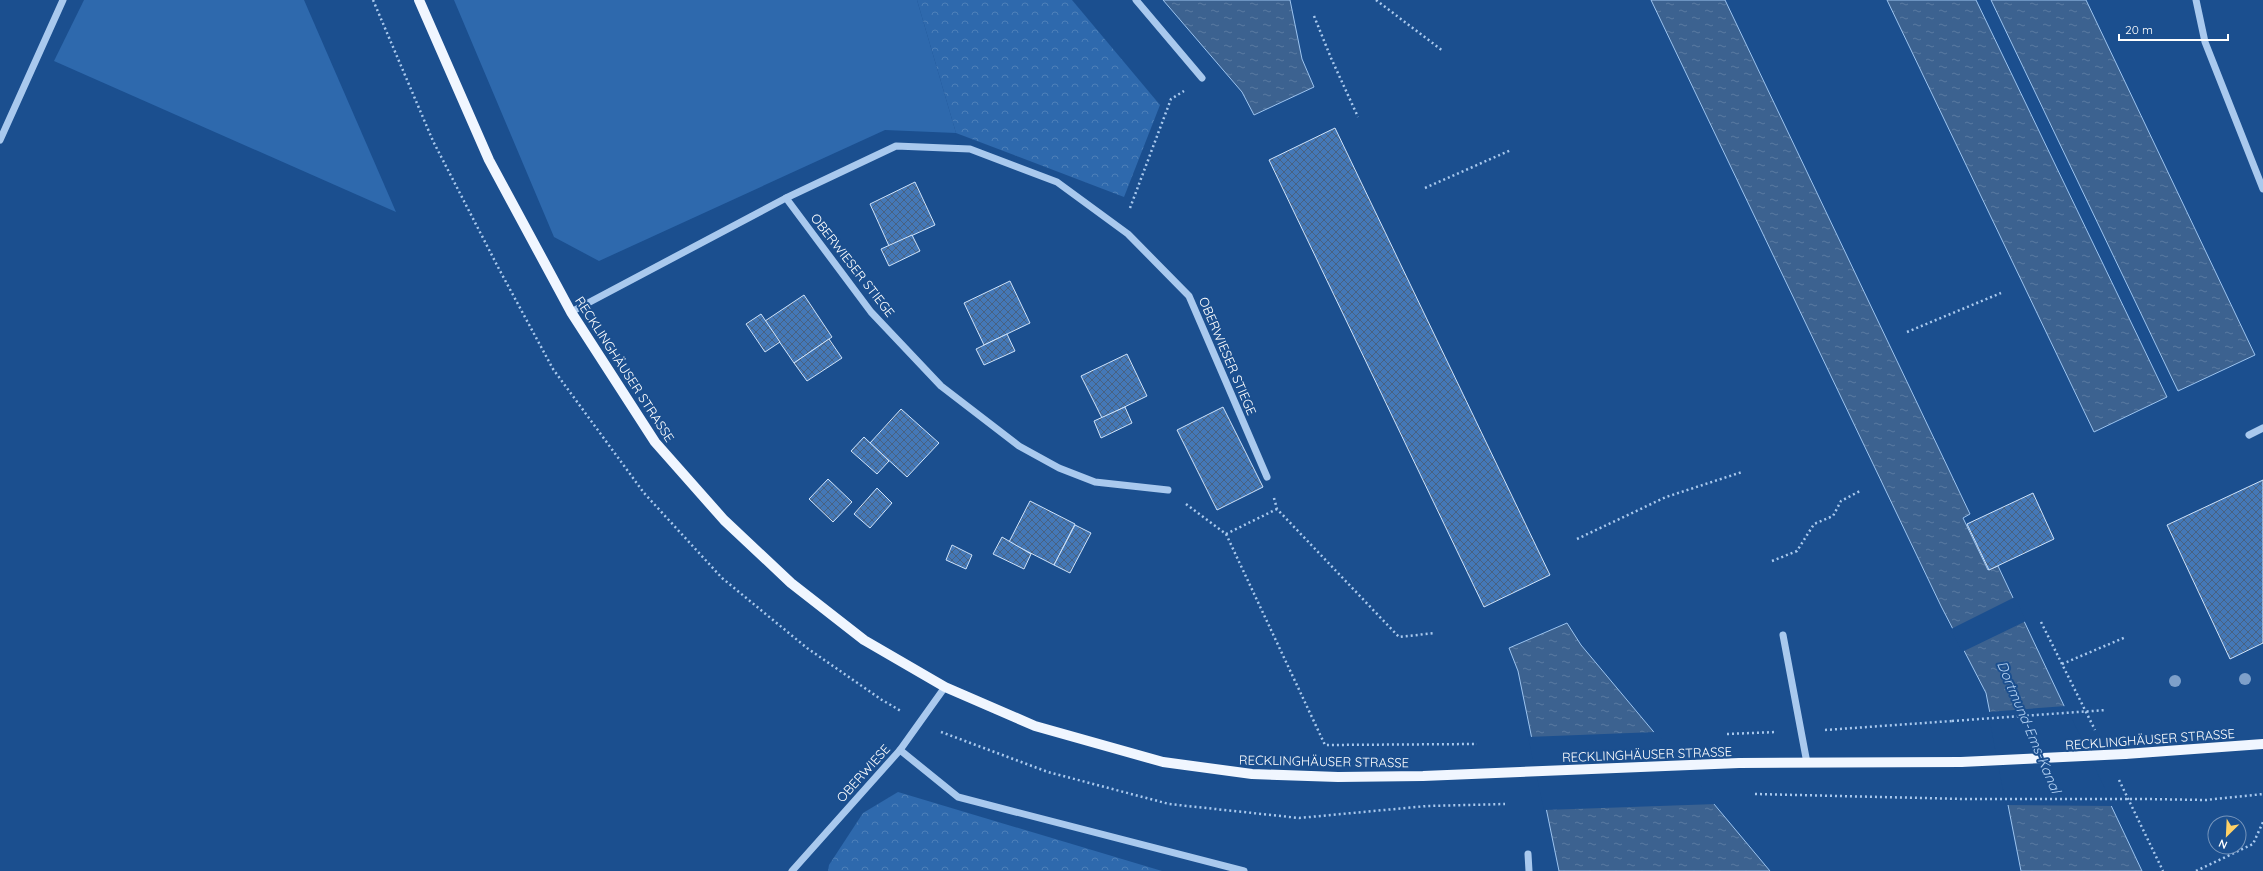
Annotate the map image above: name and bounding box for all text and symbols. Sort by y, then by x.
scale bar [2119,16,2228,42]
text: 20 m [2125,22,2153,37]
street label: OBERWIESER STIEGE [808,210,898,320]
street label: RECKLINGHÄUSER STRASSE [572,293,678,445]
street label: OBERWIESER STIEGE [1196,294,1260,418]
water label: Dortmund-Ems-Kanal [1993,658,2066,798]
street label: RECKLINGHÄUSER STRASSE [2065,725,2235,753]
street label: OBERWIESE [833,741,893,805]
street label: RECKLINGHÄUSER STRASSE [1562,743,1732,765]
street label: RECKLINGHÄUSER STRASSE [1239,752,1409,770]
north arrow [2207,815,2247,855]
text: N [2216,836,2229,852]

